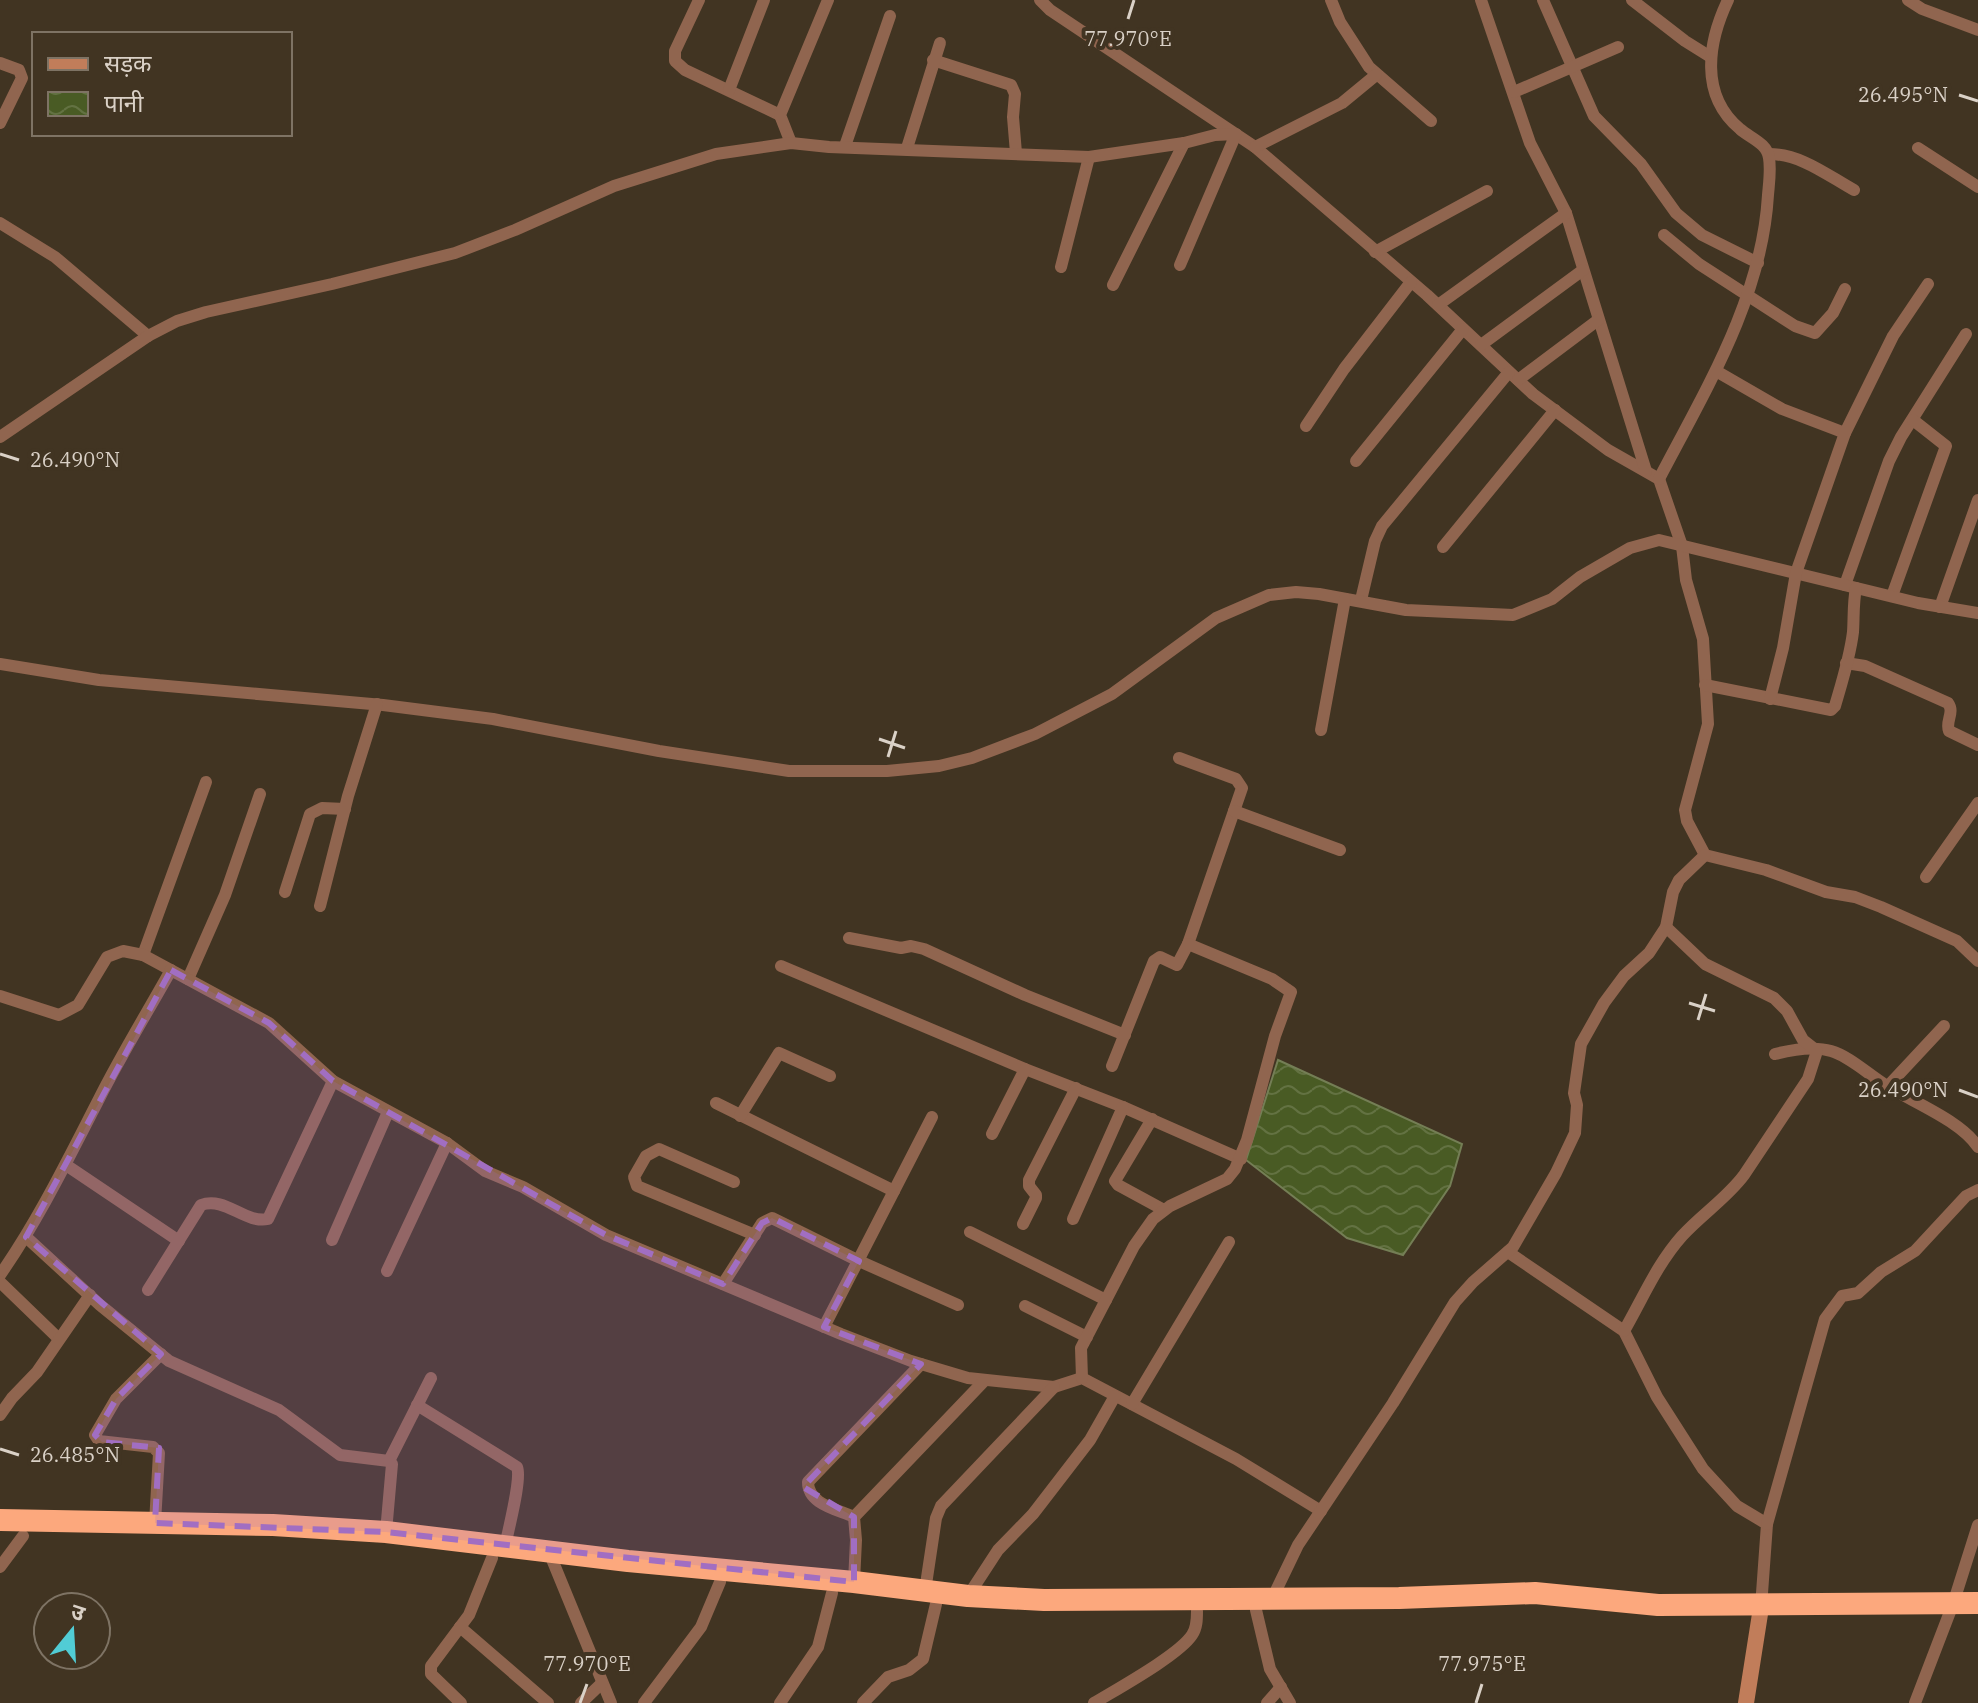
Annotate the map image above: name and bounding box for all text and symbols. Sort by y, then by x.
text: 77.970°E [1084,25,1172,52]
legend [32,32,292,136]
text: सड़क [104,47,152,79]
text: 26.495°N [1858,81,1948,108]
text: पानी [104,87,144,119]
text: 26.490°N [30,446,120,473]
text: 26.490°N [1858,1076,1948,1103]
text: 26.485°N [30,1441,120,1468]
north arrow [32,1591,112,1671]
text: उ [68,1596,90,1628]
text: 77.970°E [543,1650,631,1677]
text: 77.975°E [1438,1650,1526,1677]

